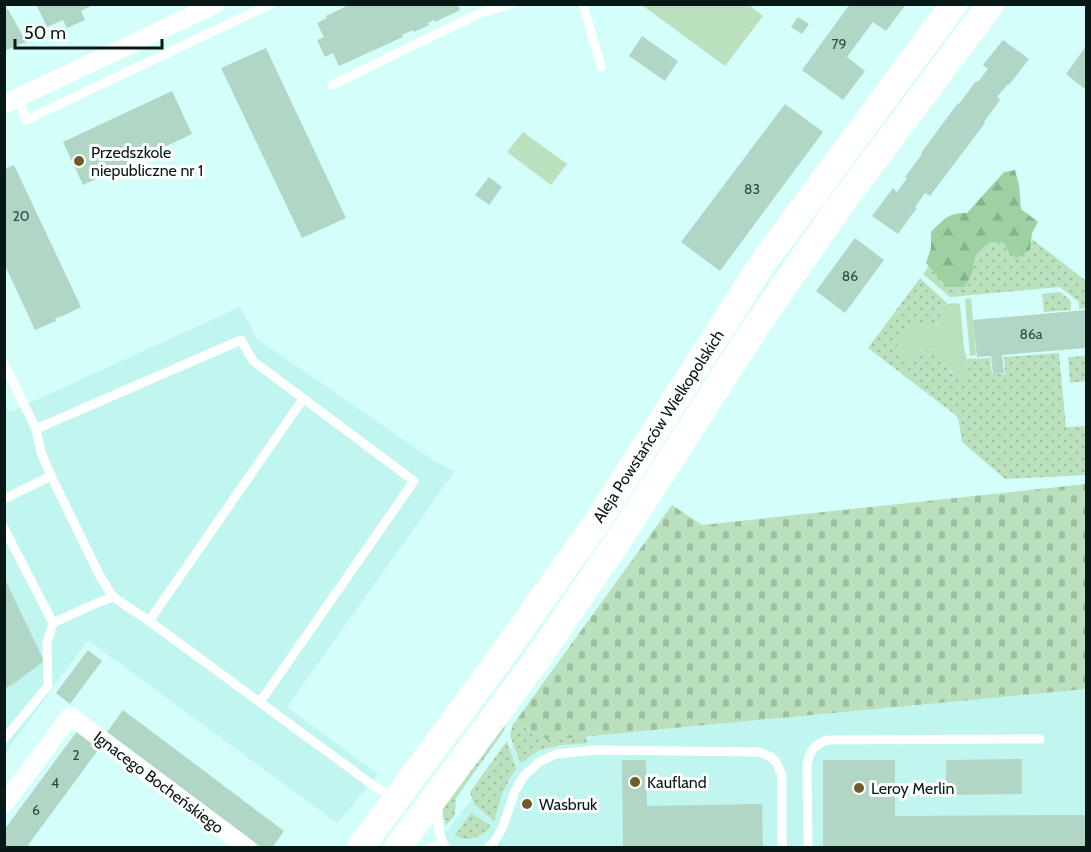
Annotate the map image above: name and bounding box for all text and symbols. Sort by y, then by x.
scale bar [15,12,162,50]
text: 50 m [24,22,66,44]
house number: 79 [832,35,847,53]
place label: Przedszkole niepubliczne nr 1 [91,143,203,180]
marker: Przedszkole niepubliczne nr 1 [72,154,86,168]
house number: 83 [744,180,760,198]
house number: 20 [12,207,30,225]
house number: 86 [842,267,858,285]
house number: 86a [1019,325,1043,343]
street label: Aleja Powstańców Wielkopolskich [589,326,728,526]
street label: Ignacego Bocheńskiego [90,727,228,838]
house number: 2 [72,746,80,764]
place label: Kaufland [647,773,707,792]
house number: 4 [51,774,59,792]
marker: Kaufland [628,775,642,789]
place label: Leroy Merlin [871,779,954,798]
marker: Leroy Merlin [852,781,866,795]
place label: Wasbruk [539,795,598,814]
marker: Wasbruk [520,797,534,811]
house number: 6 [32,801,40,819]

